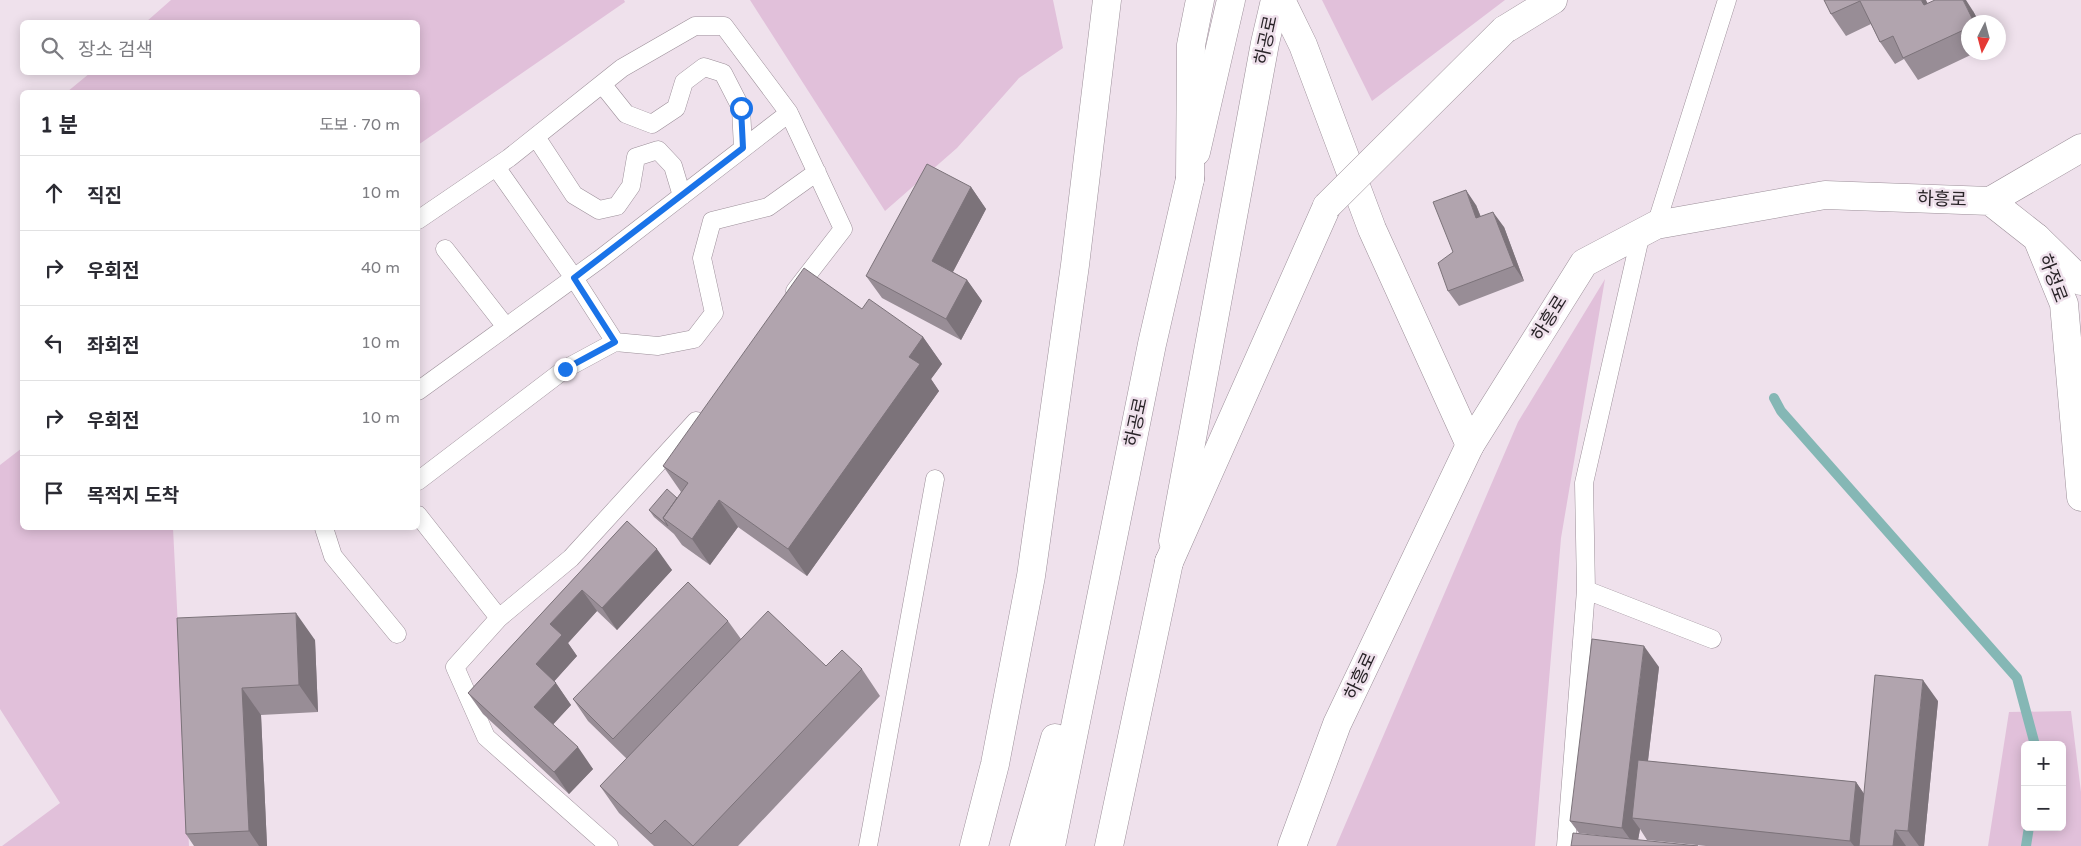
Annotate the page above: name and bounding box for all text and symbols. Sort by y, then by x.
street label: 하공로 [1250,13,1282,67]
north arrow [1961,15,2006,60]
search box [20,20,420,75]
icon: search [38,34,66,62]
text: 장소 검색 [78,39,153,61]
route start [730,97,753,120]
text: 1 분 [40,113,78,138]
text: 도보 · 70 m [319,115,400,135]
icon: ahead [40,179,68,207]
text: 10 m [361,183,400,203]
text: 직진 [87,185,122,207]
street label: 하흥로 [1917,187,1967,211]
street label: 하정로 [2034,251,2072,305]
icon: right [40,254,68,282]
text: 40 m [361,258,400,278]
text: 우회전 [87,260,139,282]
street label: 하흥로 [1527,291,1571,345]
icon: left [40,329,68,357]
text: 10 m [361,333,400,353]
text: 좌회전 [87,335,139,357]
route end [554,358,577,381]
street label: 하공로 [1120,395,1152,449]
icon: right [40,404,68,432]
text: 10 m [361,408,400,428]
text: 우회전 [87,410,139,432]
icon: arrive [40,479,68,507]
text: 목적지 도착 [87,485,179,507]
street label: 하흥로 [1340,649,1380,703]
map controls [2021,741,2066,831]
button: + [2021,741,2066,786]
button: − [2021,786,2066,831]

